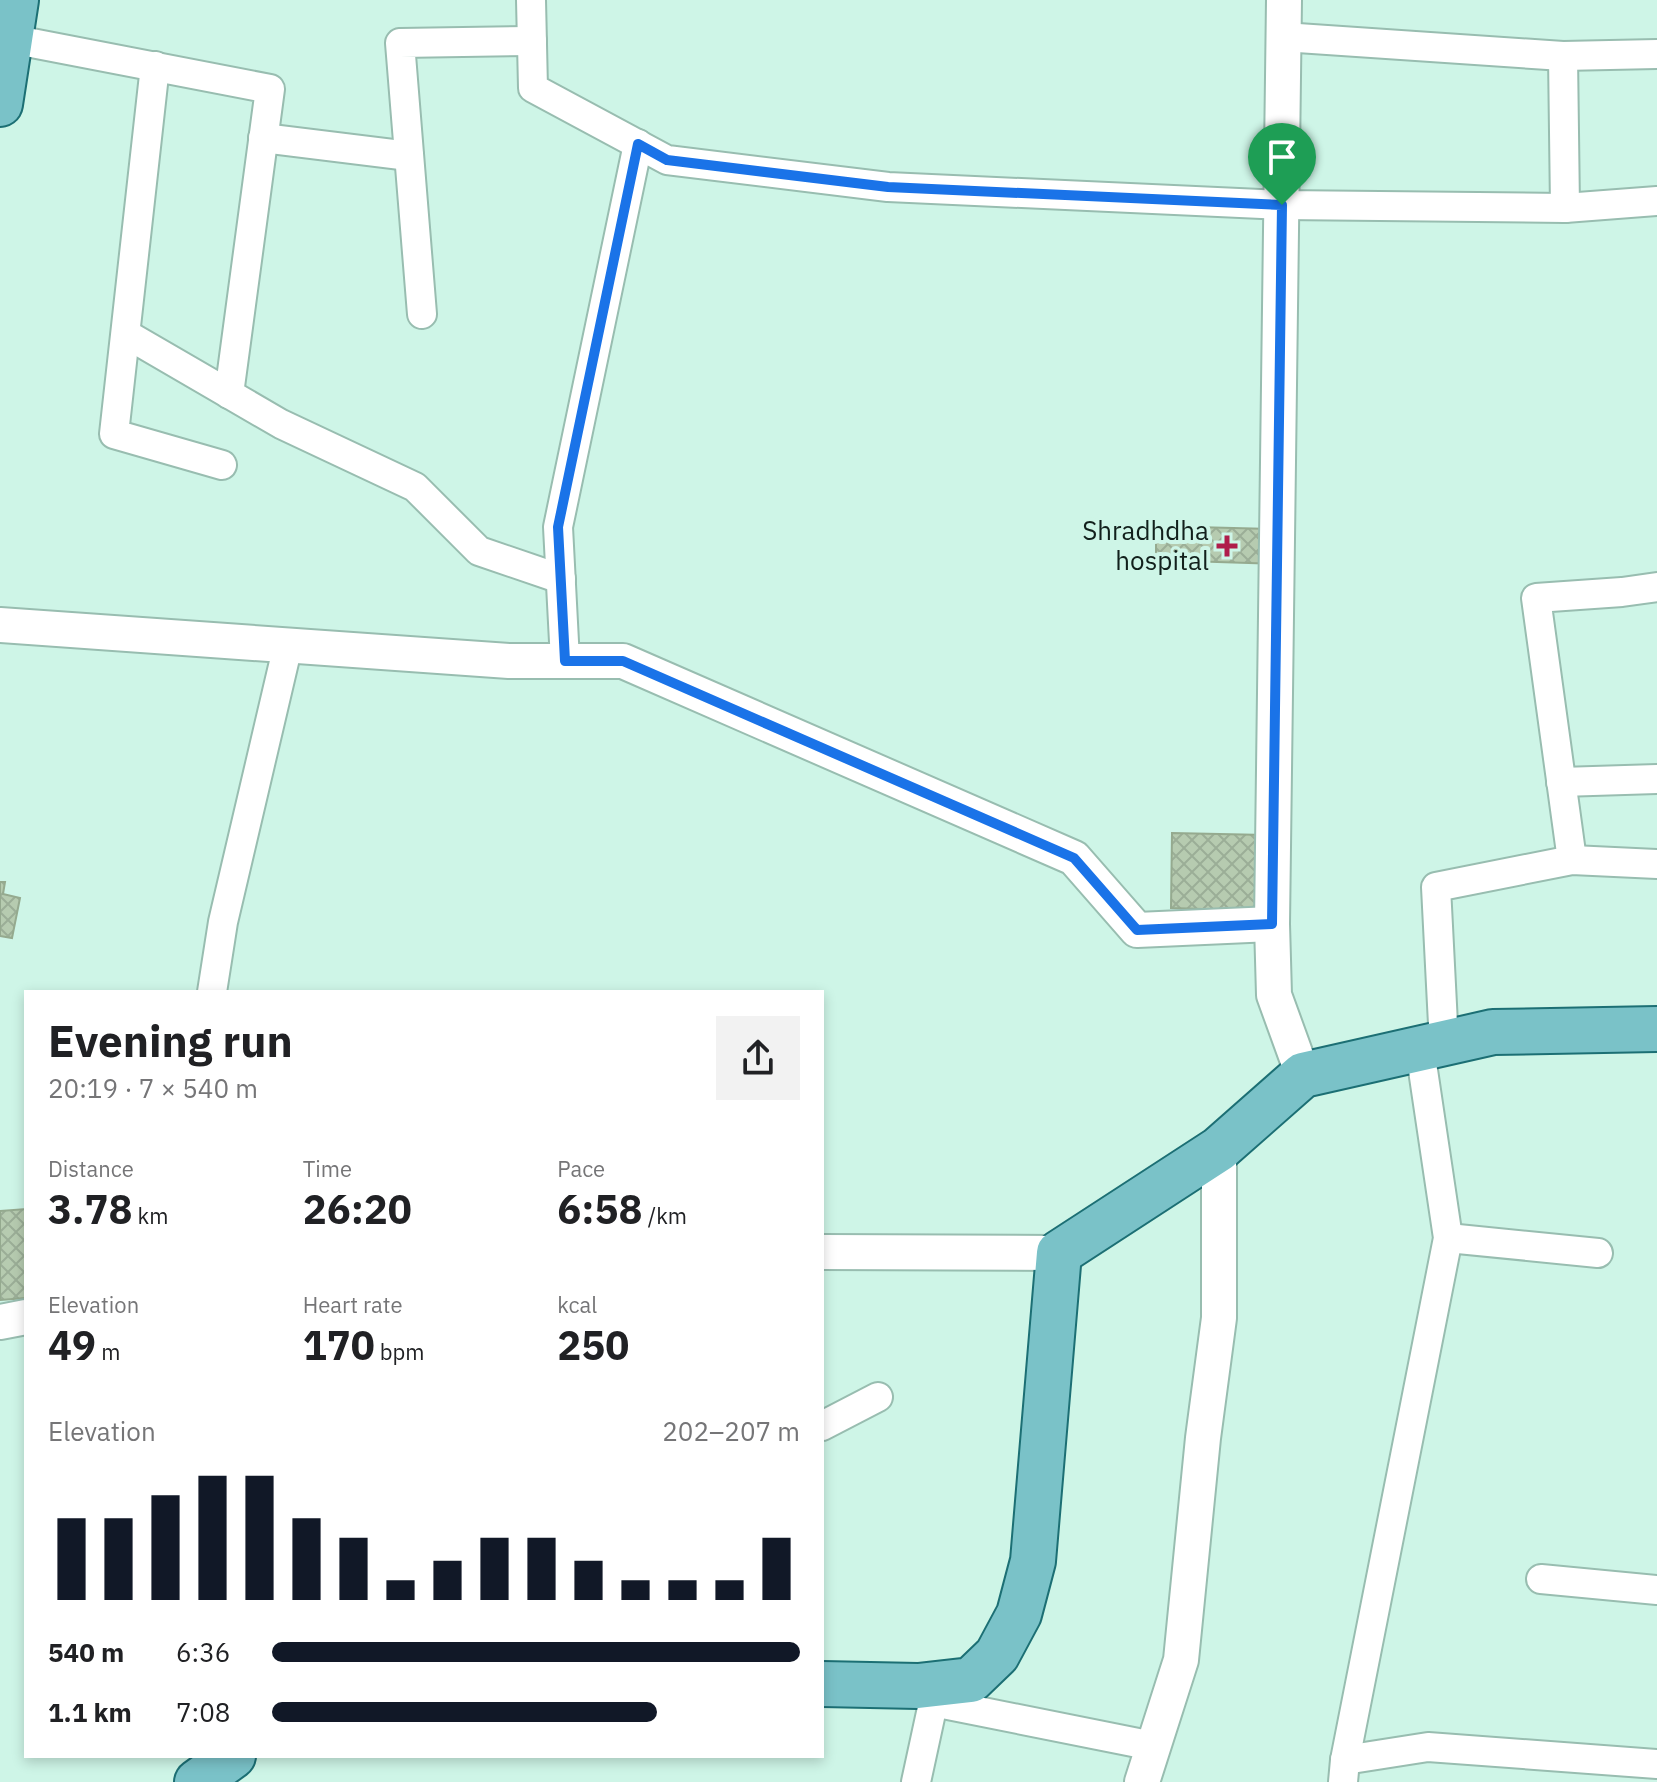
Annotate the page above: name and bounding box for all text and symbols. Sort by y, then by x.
pin [1248,123,1316,205]
icon: arrive [1260,135,1304,179]
place label: Shradhdha hospital [1082,513,1209,577]
marker: Shradhdha hospital [1216,535,1238,557]
text: Evening run [48,1012,293,1069]
button: share [716,1016,800,1100]
text: 20:19 · 7 × 540 m [48,1071,258,1105]
text: Distance [48,1154,134,1183]
text: Time [303,1154,352,1183]
text: Pace [557,1154,605,1183]
text: 3.78 [48,1183,132,1235]
text: 26:20 [303,1183,412,1235]
text: 6:58 [557,1183,643,1235]
text: km [132,1201,168,1230]
text: /km [643,1201,687,1230]
text: Elevation [48,1290,139,1319]
text: Heart rate [303,1290,403,1319]
text: kcal [557,1290,597,1319]
text: 49 [48,1319,96,1371]
text: 170 [303,1319,375,1371]
text: 250 [557,1319,629,1371]
text: m [96,1337,120,1366]
text: bpm [375,1337,425,1366]
text: Elevation [48,1414,156,1448]
text: 202–207 m [662,1414,800,1448]
text: 540 m [48,1635,124,1669]
text: 6:36 [176,1635,230,1669]
text: 1.1 km [48,1695,132,1729]
text: 7:08 [176,1695,230,1729]

